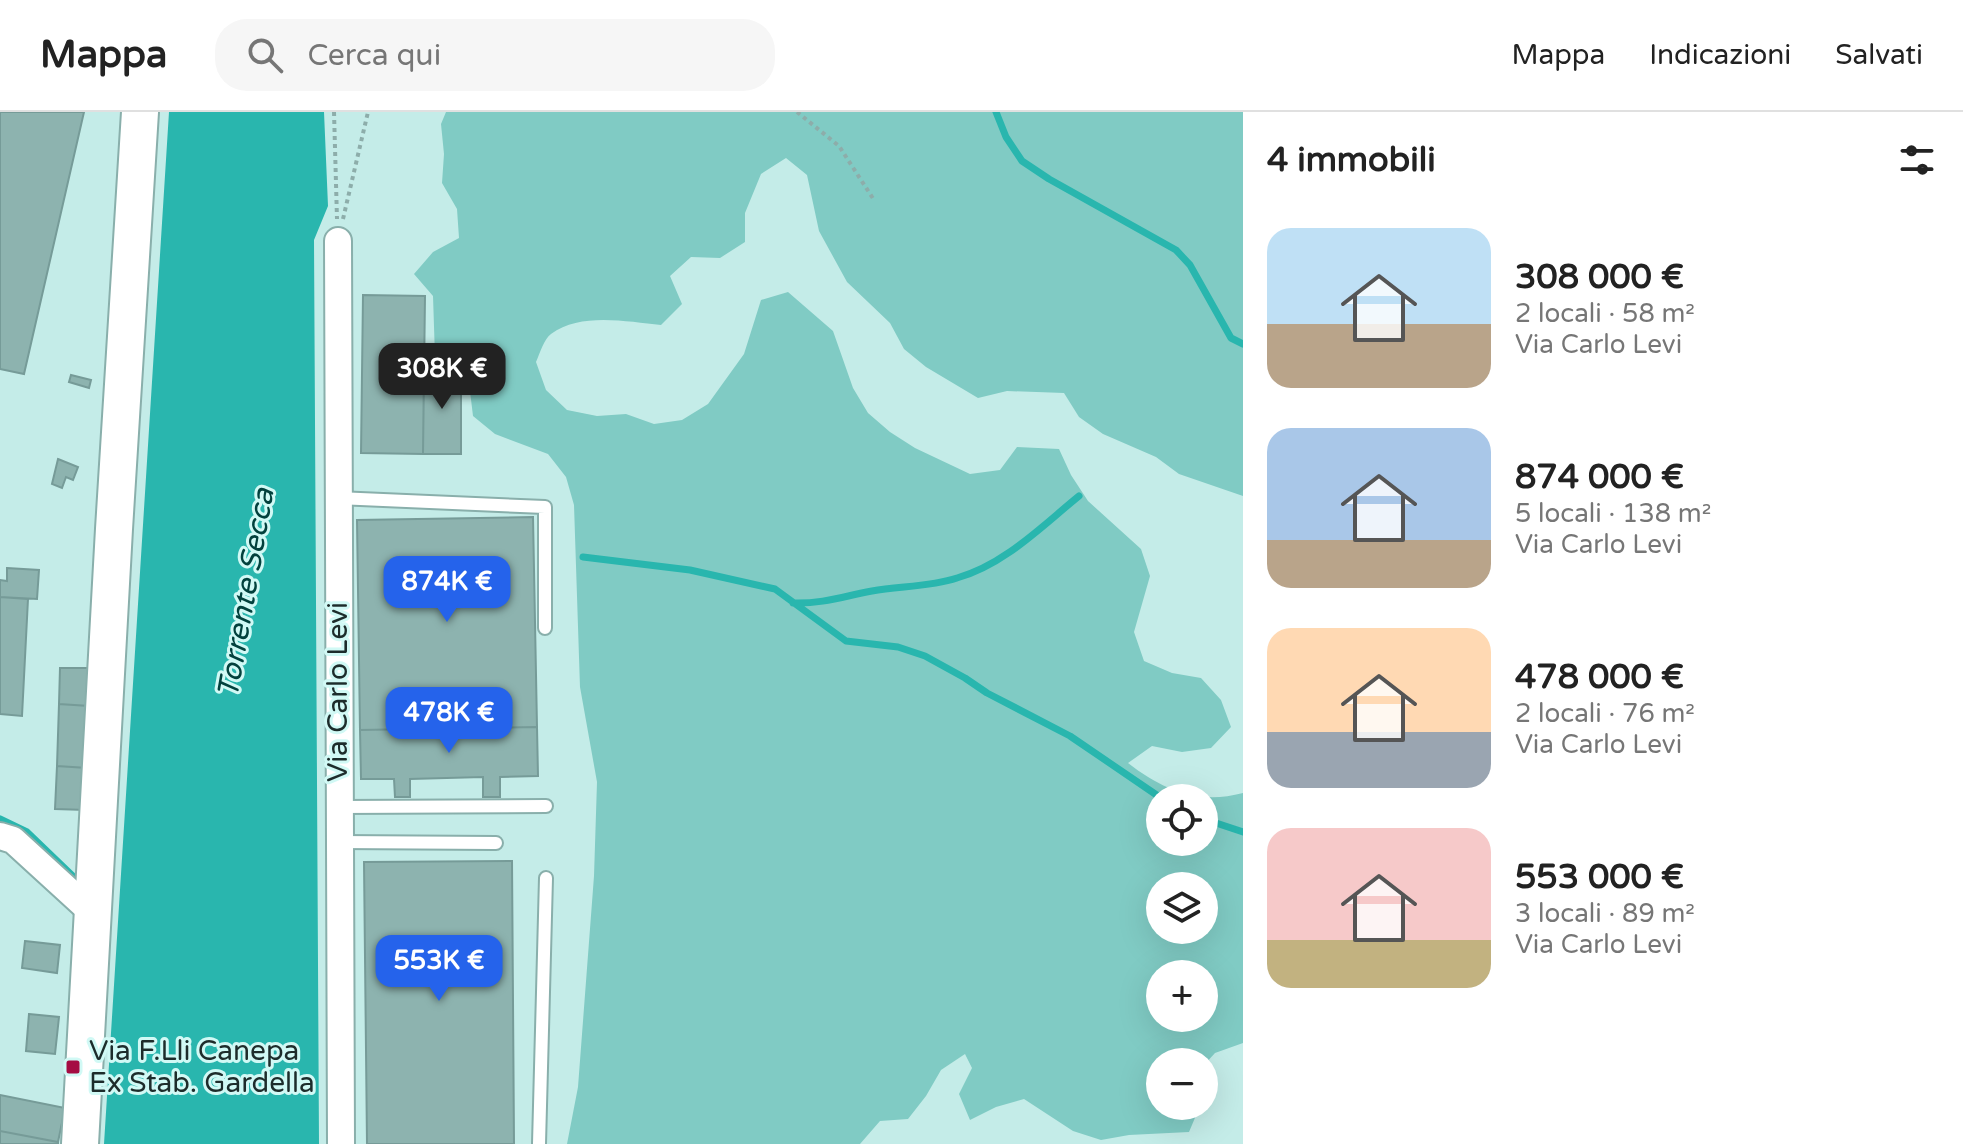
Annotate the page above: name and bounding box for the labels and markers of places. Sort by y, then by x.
pin: 308K € [377,343,507,411]
pin: 874K € [382,556,512,624]
pin: 478K € [384,687,514,755]
pin: 553K € [374,935,504,1003]
place label: Via F.Lli Canepa Ex Stab. Gardella [89,1034,315,1100]
marker: Via F.Lli Canepa Ex Stab. Gardella [64,1058,82,1076]

